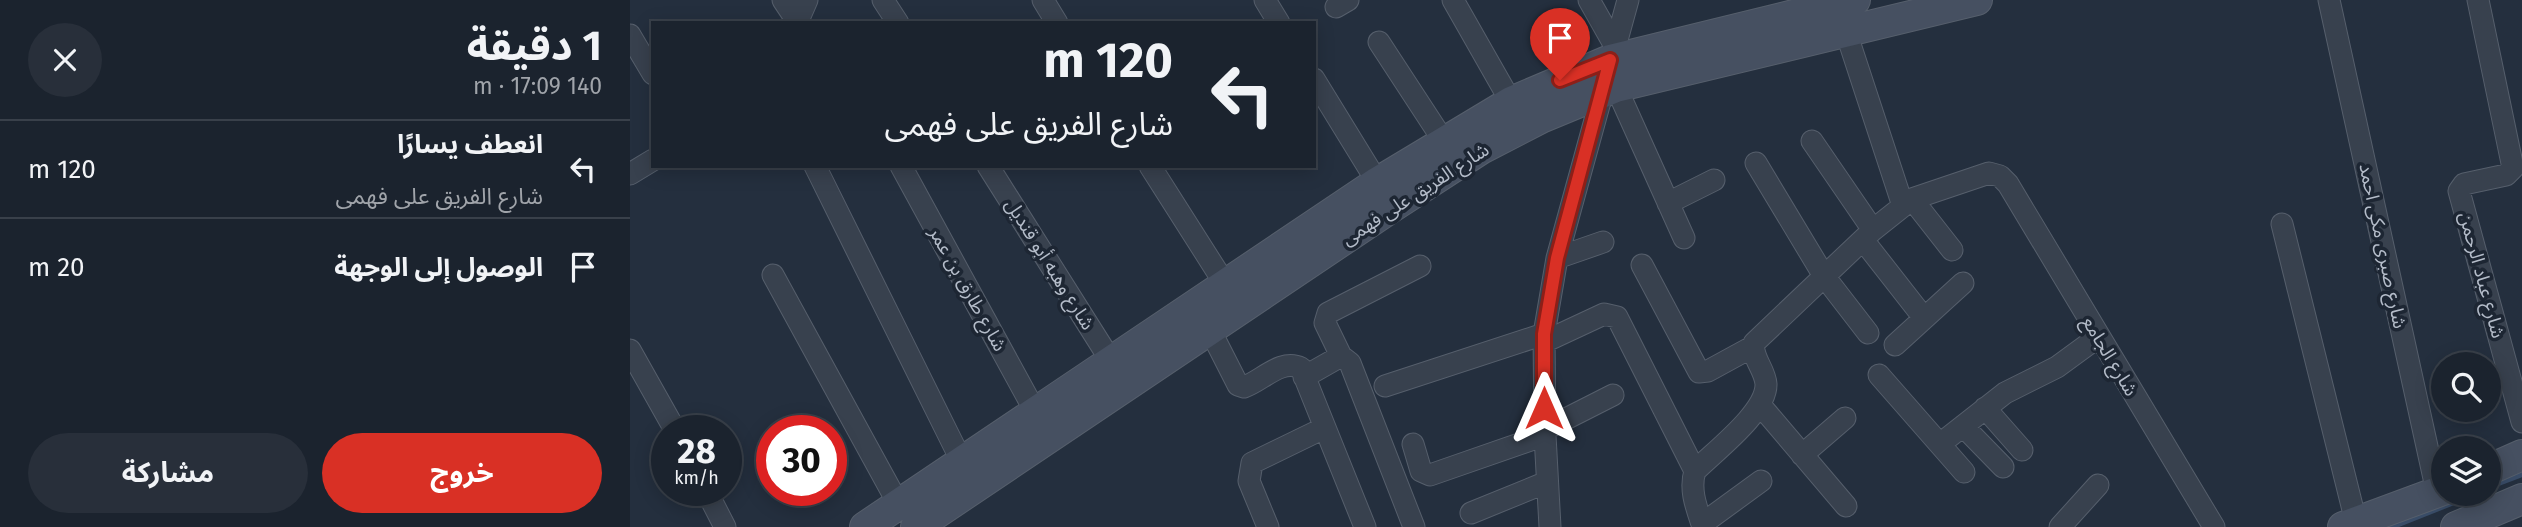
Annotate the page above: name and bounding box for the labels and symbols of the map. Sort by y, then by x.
pin [1530,8,1590,80]
street label: شارع الفريق على فهمى [1337,138,1494,252]
street label: شارع صبرى مكى احمد [2352,161,2412,331]
street label: شارع وهبه أبو قنديل [999,194,1100,335]
street label: شارع عباد الرحمن [2452,209,2510,341]
street label: شارع طارق بن عمر [922,222,1012,356]
street label: شارع الجامع [2075,312,2143,402]
position arrow [1507,371,1581,445]
speed limit sign: 30 [756,415,847,506]

